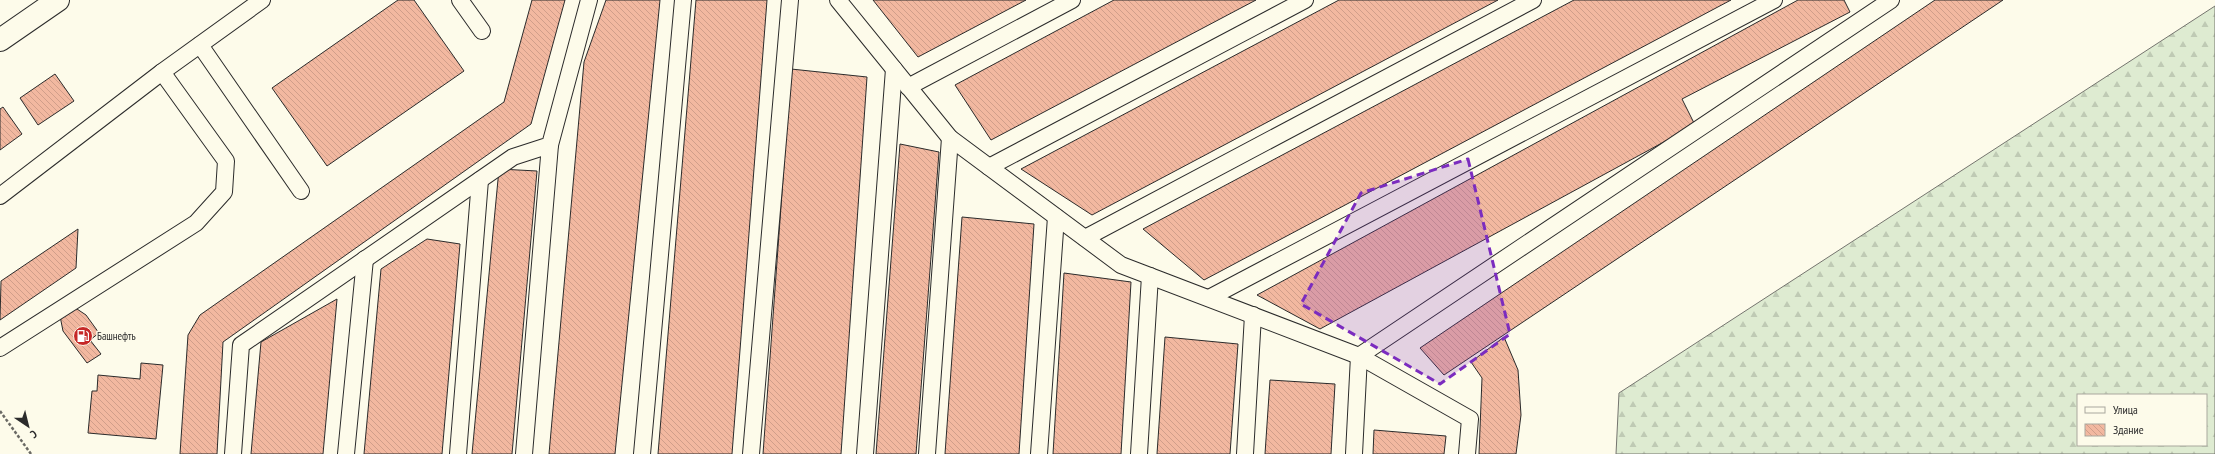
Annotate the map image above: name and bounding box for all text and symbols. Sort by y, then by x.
fuel station icon: Башнефть [72,325,94,347]
place label: Башнефть [97,329,136,343]
legend [2077,394,2207,446]
text: Улица [2113,402,2138,417]
north arrow [8,406,48,446]
text: Здание [2113,422,2144,437]
text: С [28,427,40,441]

